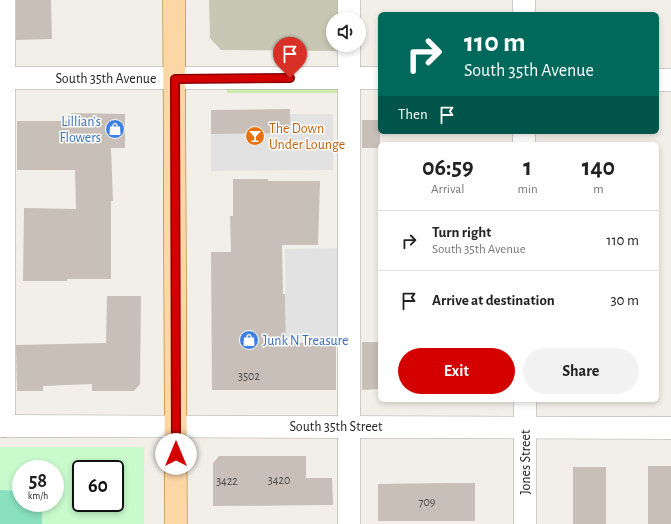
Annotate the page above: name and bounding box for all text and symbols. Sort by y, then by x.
map controls [326,12,366,52]
button: sound [326,12,366,52]
icon: right [398,28,450,80]
text: 110 m [464,29,526,57]
pin [273,37,307,78]
icon: arrive [279,43,301,65]
text: South 35th Avenue [464,62,594,80]
street label: South 35th Avenue [56,72,156,86]
icon: arrive [436,104,458,126]
text: Then [398,107,428,122]
place label: Lillian's Flowers [59,115,101,145]
shop icon: Lillian's Flowers [104,118,126,140]
place label: The Down Under Lounge [269,122,345,152]
bar icon: The Down Under Lounge [244,125,266,147]
text: 06:59 [422,156,474,180]
text: 1 [523,156,532,180]
text: 140 [582,156,615,180]
text: Arrival [431,183,464,196]
text: min [518,183,538,196]
text: m [593,183,604,196]
text: Turn right [432,225,491,240]
icon: right [398,230,420,252]
text: 110 m [606,233,639,248]
text: South 35th Avenue [432,243,526,256]
icon: arrive [398,290,420,312]
text: Arrive at destination [432,293,555,308]
text: 30 m [610,293,639,308]
shop icon: Junk N Treasure [238,329,260,351]
place label: Junk N Treasure [263,334,349,348]
button: Exit [398,348,515,394]
button: Share [523,348,639,394]
house number: 3502 [238,370,260,382]
street label: South 35th Street [289,420,383,434]
street label: Jones Street [519,429,533,494]
position arrow [155,433,197,475]
speed limit sign: 60 [72,460,124,512]
text: 58 [29,471,47,491]
house number: 3420 [268,474,290,486]
house number: 3422 [216,475,238,487]
text: km/h [28,491,48,501]
house number: 709 [419,496,436,508]

